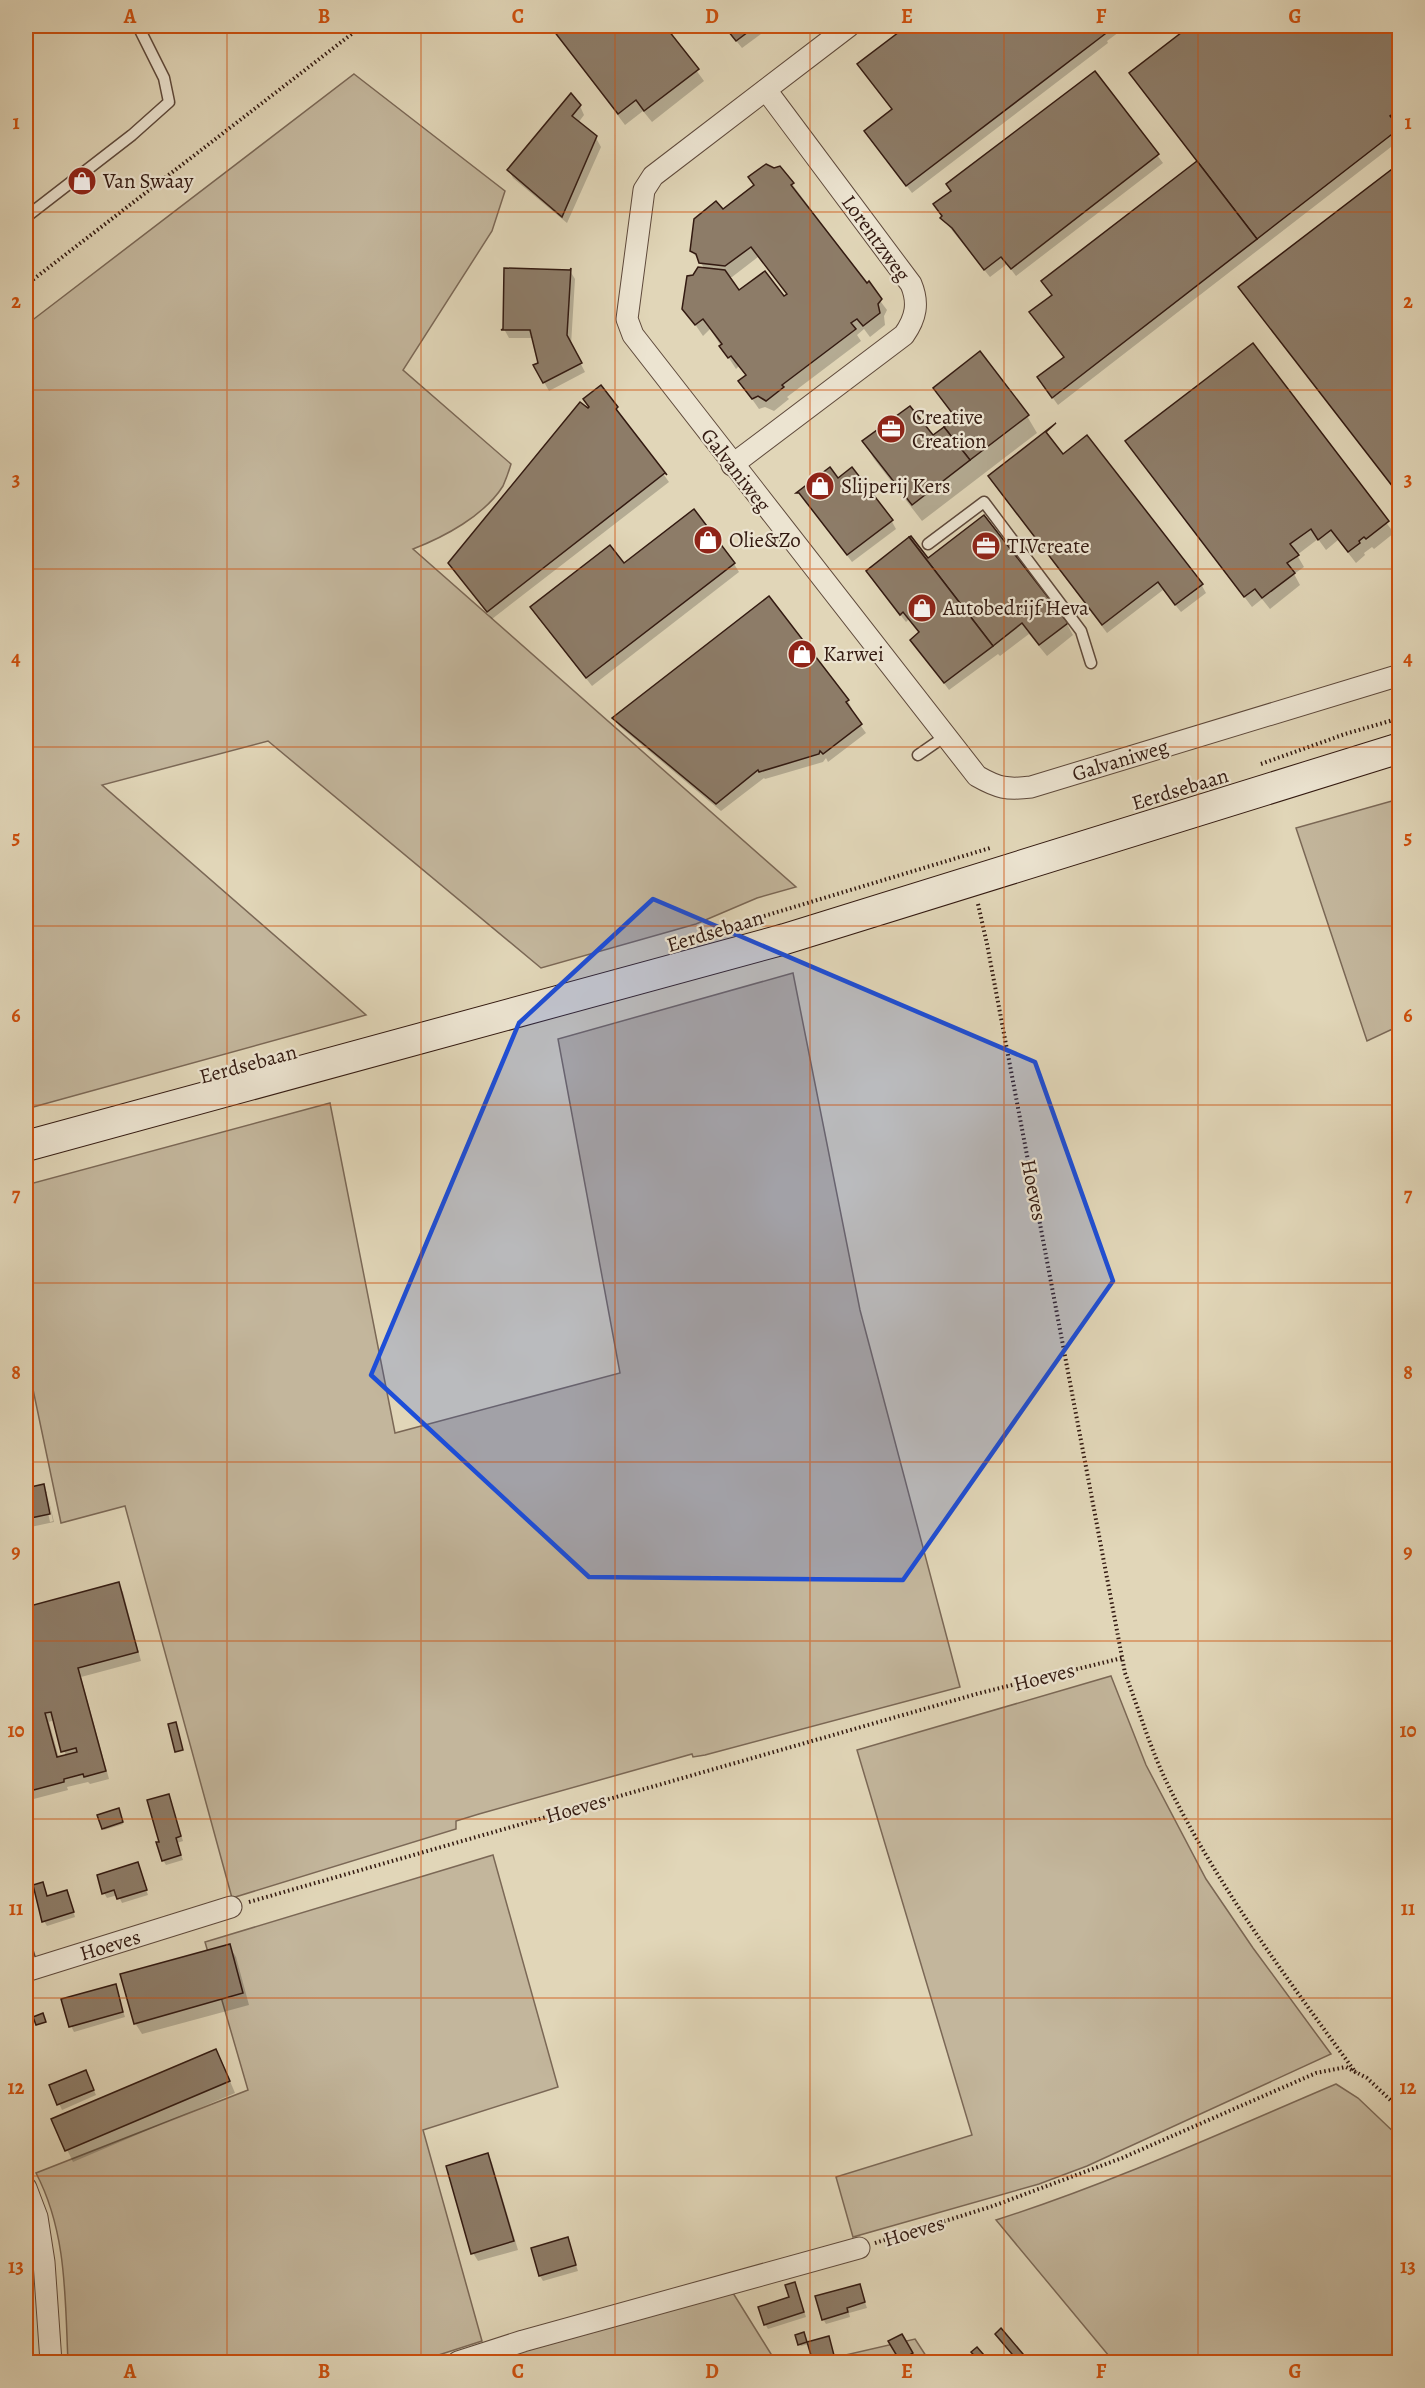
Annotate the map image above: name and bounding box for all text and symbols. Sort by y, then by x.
text: A [123,3,137,30]
text: B [318,3,330,30]
text: C [512,3,524,30]
text: D [705,3,719,30]
text: E [901,3,913,30]
text: F [1096,3,1107,30]
text: G [1288,3,1302,30]
text: 1 [12,109,20,136]
text: 1 [1404,109,1412,136]
shop icon: Van Swaay [66,165,98,197]
place label: Van Swaay [102,167,194,195]
street label: Lorentzweg [835,189,917,287]
text: 2 [11,288,21,315]
text: 2 [1403,288,1413,315]
place label: Creative Creation [912,403,987,455]
office icon: Creative Creation [875,413,907,445]
street label: Galvaniweg [694,422,778,518]
text: 3 [12,466,20,493]
text: 3 [1404,466,1412,493]
shop icon: Slijperij Kers [804,470,836,502]
place label: Slijperij Kers [841,472,951,500]
shop icon: Olie&Zo [692,524,724,556]
place label: Olie&Zo [729,526,801,554]
office icon: TIVcreate [970,530,1002,562]
place label: TIVcreate [1007,532,1090,560]
shop icon: Autobedrijf Heva [906,592,938,624]
place label: Autobedrijf Heva [942,594,1089,622]
shop icon: Karwei [786,638,818,670]
place label: Karwei [823,640,884,668]
text: 4 [11,645,21,672]
text: 4 [1403,645,1413,672]
street label: Galvaniweg [1069,732,1172,788]
street label: Eerdsebaan [1128,761,1232,817]
text: 5 [12,824,20,851]
text: 5 [1404,824,1412,851]
street label: Eerdsebaan [663,903,767,959]
text: 6 [11,1002,21,1029]
text: 6 [1403,1002,1413,1029]
street label: Eerdsebaan [196,1038,300,1090]
street label: Hoeves [1014,1157,1054,1223]
text: 7 [12,1181,21,1208]
text: 7 [1404,1181,1413,1208]
text: 8 [11,1359,21,1386]
text: 8 [1403,1359,1413,1386]
text: 9 [11,1538,21,1565]
text: 9 [1403,1538,1413,1565]
street label: Hoeves [1010,1656,1078,1698]
text: 10 [7,1717,25,1744]
text: 10 [1399,1717,1417,1744]
street label: Hoeves [542,1786,610,1830]
text: 11 [9,1895,23,1922]
text: 11 [1401,1895,1415,1922]
street label: Hoeves [76,1923,144,1967]
text: 12 [8,2074,25,2101]
text: 12 [1400,2074,1417,2101]
street label: Hoeves [880,2209,948,2253]
text: 13 [8,2253,24,2280]
text: 13 [1400,2253,1416,2280]
text: A [123,2358,137,2385]
text: B [318,2358,330,2385]
text: C [512,2358,524,2385]
text: D [705,2358,719,2385]
text: E [901,2358,913,2385]
text: F [1096,2358,1107,2385]
text: G [1288,2358,1302,2385]

